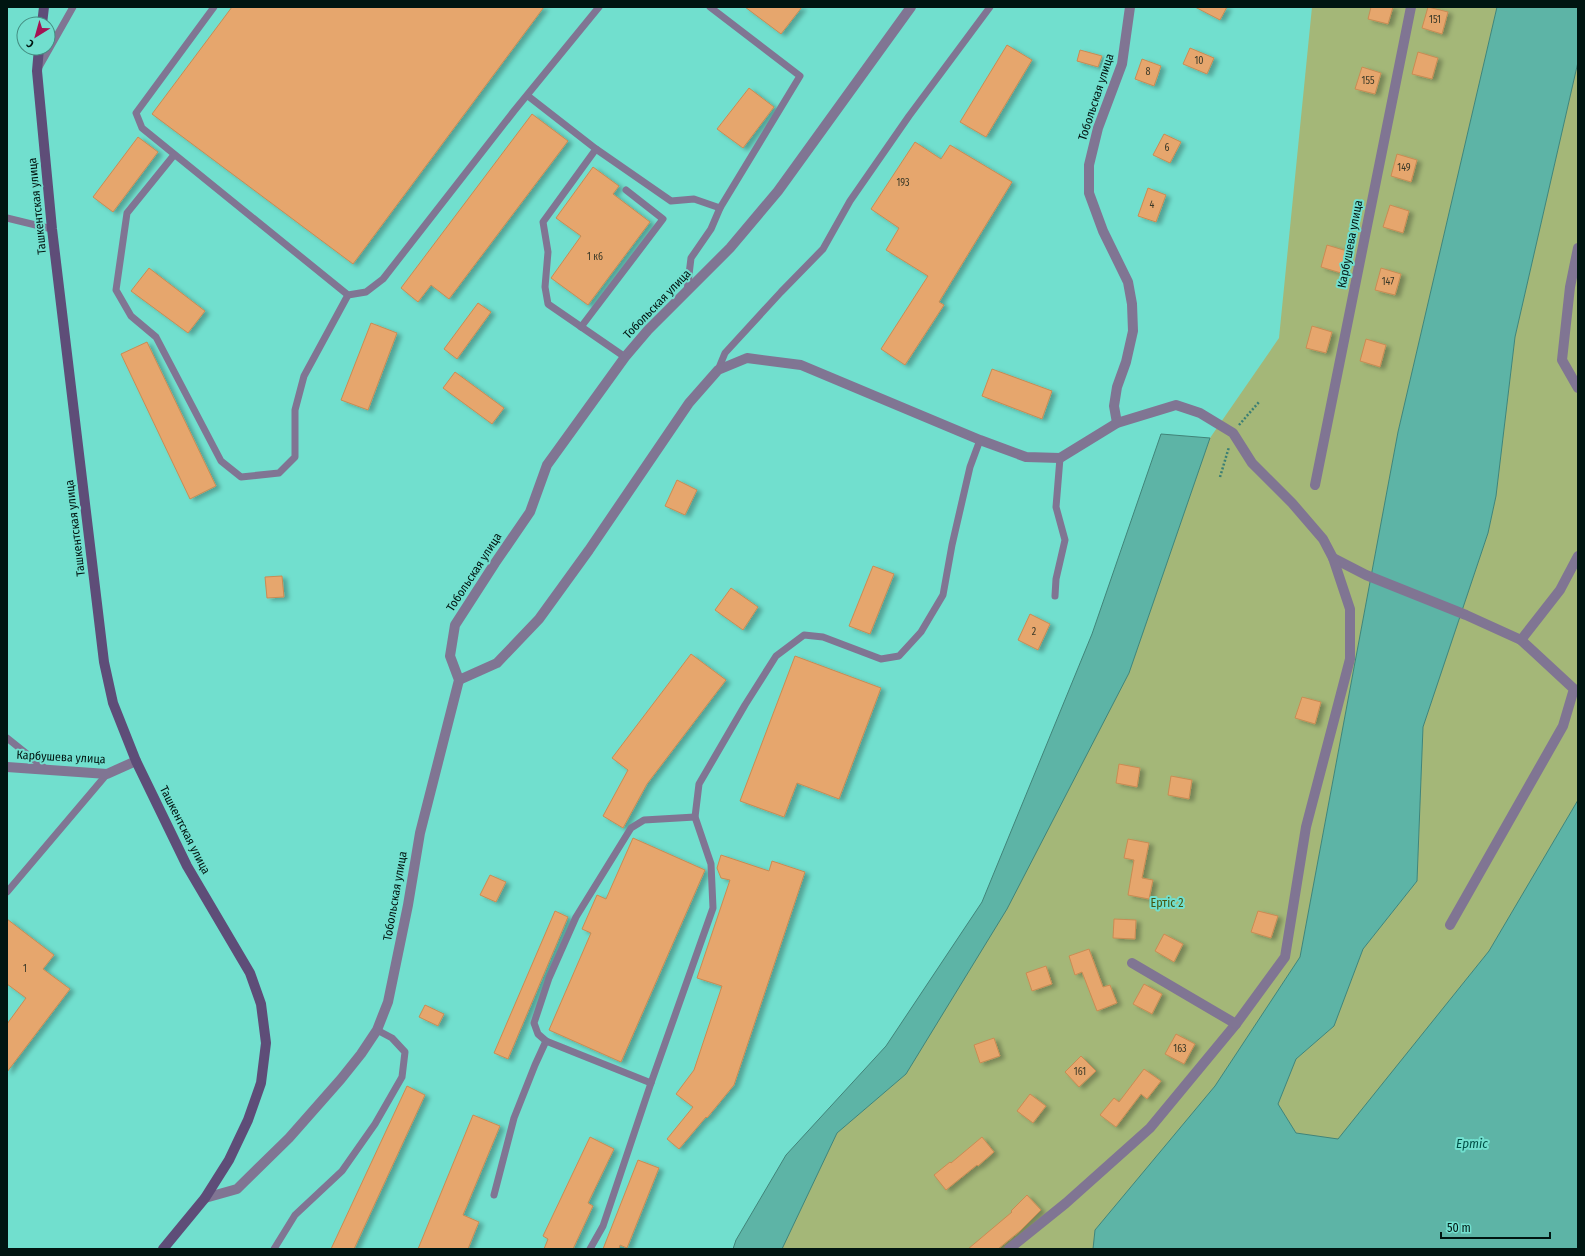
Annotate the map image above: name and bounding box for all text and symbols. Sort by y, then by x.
house number: 151 [1429,14,1441,26]
north arrow [16,16,56,56]
text: С [24,37,36,51]
street label: Тобольская улица [1075,52,1117,142]
house number: 10 [1194,55,1204,67]
house number: 8 [1146,66,1151,78]
house number: 155 [1361,75,1375,87]
house number: 6 [1165,142,1170,154]
street label: Ташкентская улица [25,157,49,255]
house number: 149 [1397,162,1411,174]
house number: 193 [896,177,910,189]
house number: 4 [1150,199,1155,211]
street label: Карбушева улица [1335,199,1365,289]
house number: 1 к6 [587,251,603,263]
street label: Тобольская улица [620,266,694,341]
house number: 147 [1382,276,1394,288]
street label: Ташкентская улица [62,479,88,577]
street label: Тобольская улица [443,530,505,614]
house number: 2 [1032,626,1037,638]
street label: Карбушева улица [16,748,106,766]
street label: Ташкентская улица [157,784,213,877]
street label: Тобольская улица [380,850,410,942]
park label: Ертіс 2 [1151,896,1183,910]
house number: 1 [23,963,27,975]
house number: 163 [1173,1043,1187,1055]
house number: 161 [1074,1066,1086,1078]
water label: Ертіс [1456,1136,1488,1151]
scale bar [1441,1214,1550,1240]
text: 50 m [1447,1221,1471,1235]

